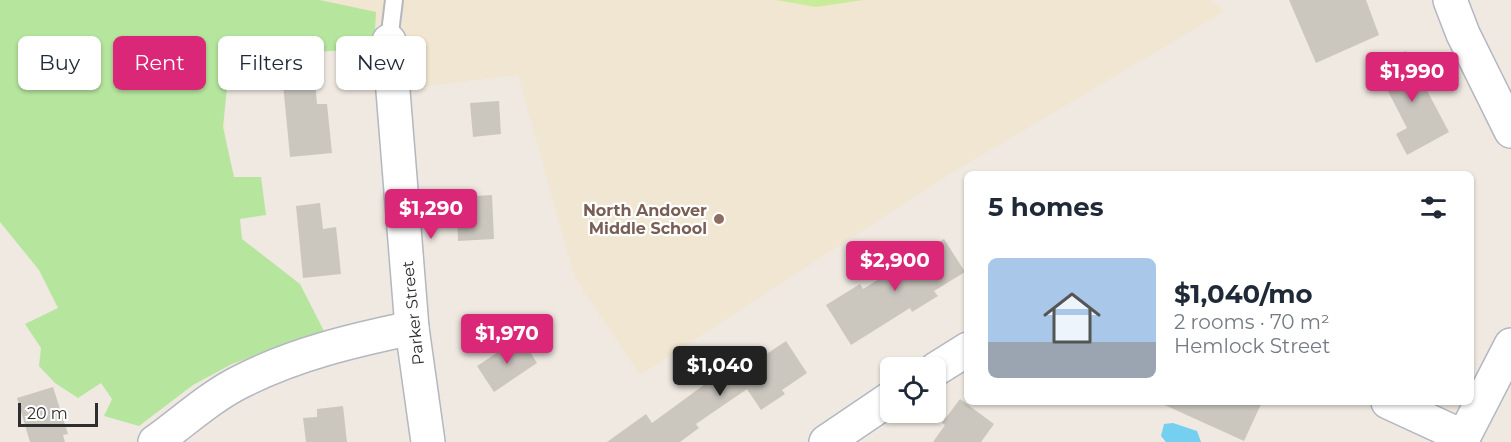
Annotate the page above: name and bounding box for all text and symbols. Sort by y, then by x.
chip: Buy [18,36,101,90]
chip: Rent [113,36,206,90]
chip: Filters [218,36,324,90]
chip: New [336,36,426,90]
pin: $1,990 [1363,52,1461,103]
text: $1,990 [1380,59,1444,83]
pin: $1,290 [382,189,480,240]
text: 5 homes [988,191,1104,223]
icon: filters [1417,191,1450,224]
text: $1,290 [399,196,463,220]
place label: North Andover Middle School [583,201,707,238]
marker: North Andover Middle School [712,212,726,226]
pin: $2,900 [846,241,944,292]
text: $2,900 [860,248,930,272]
street label: Parker Street [398,259,428,366]
text: $1,040/mo [1174,278,1313,310]
icon: home [1036,282,1108,354]
text: 2 rooms · 70 m² [1174,310,1330,334]
pin: $1,970 [458,314,556,365]
text: $1,970 [475,321,539,345]
text: Hemlock Street [1174,334,1330,358]
pin: $1,040 [671,346,769,397]
text: $1,040 [687,353,753,377]
map controls [880,357,946,423]
button: locate [880,357,946,423]
scale bar [18,400,98,428]
text: 20 m [27,404,68,423]

